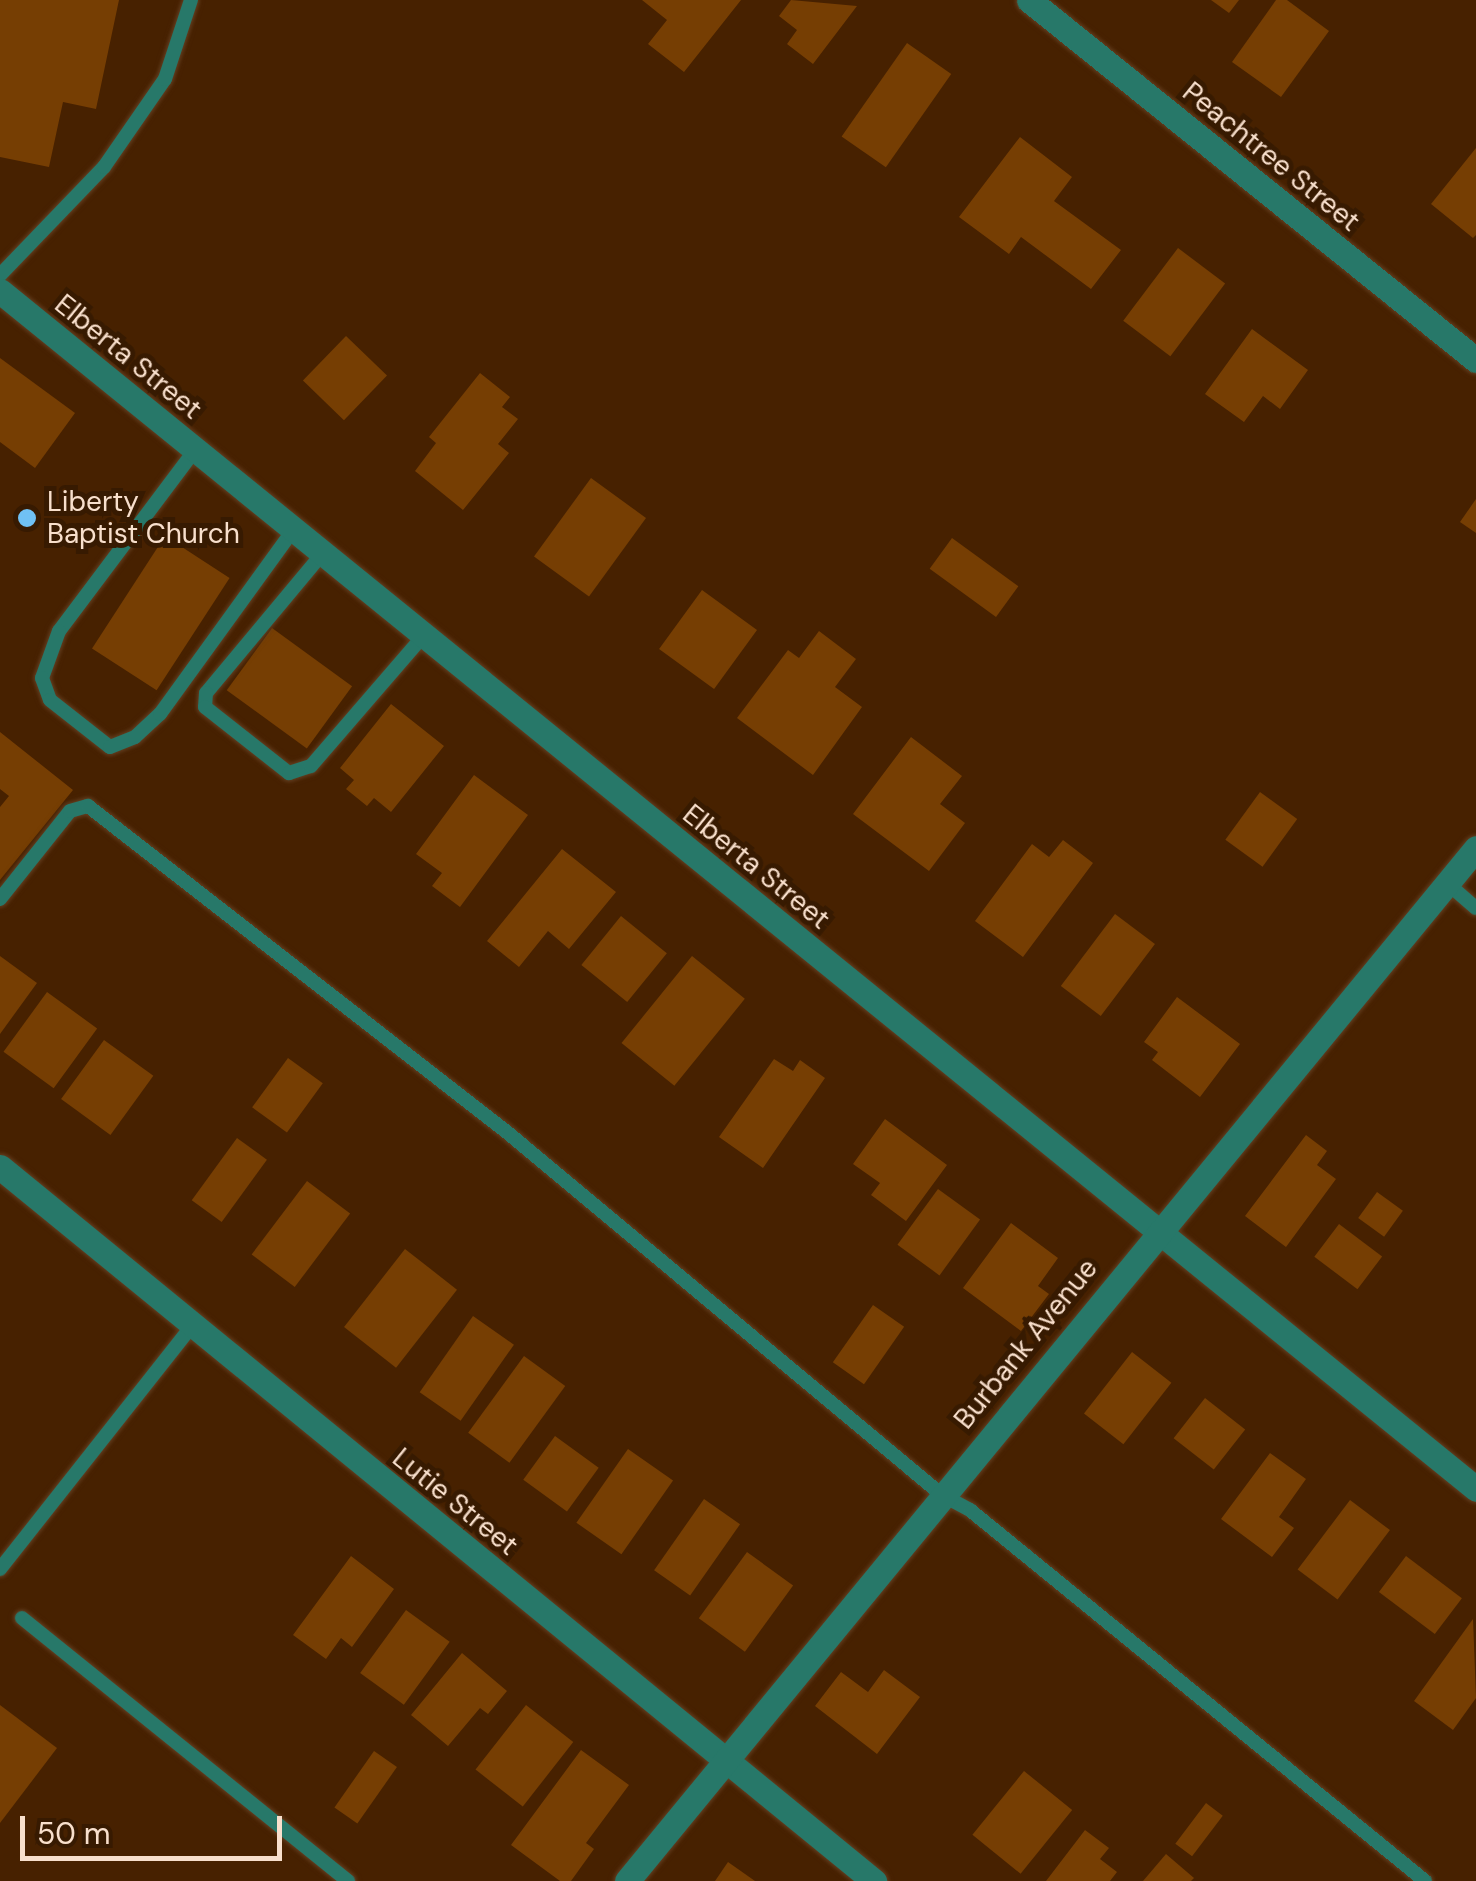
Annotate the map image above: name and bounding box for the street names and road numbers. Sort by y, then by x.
street label: Peachtree Street [1176,75,1366,239]
street label: Elberta Street [48,288,208,426]
street label: Elberta Street [676,798,836,936]
street label: Burbank Avenue [947,1252,1105,1436]
street label: Lutie Street [386,1441,524,1563]

